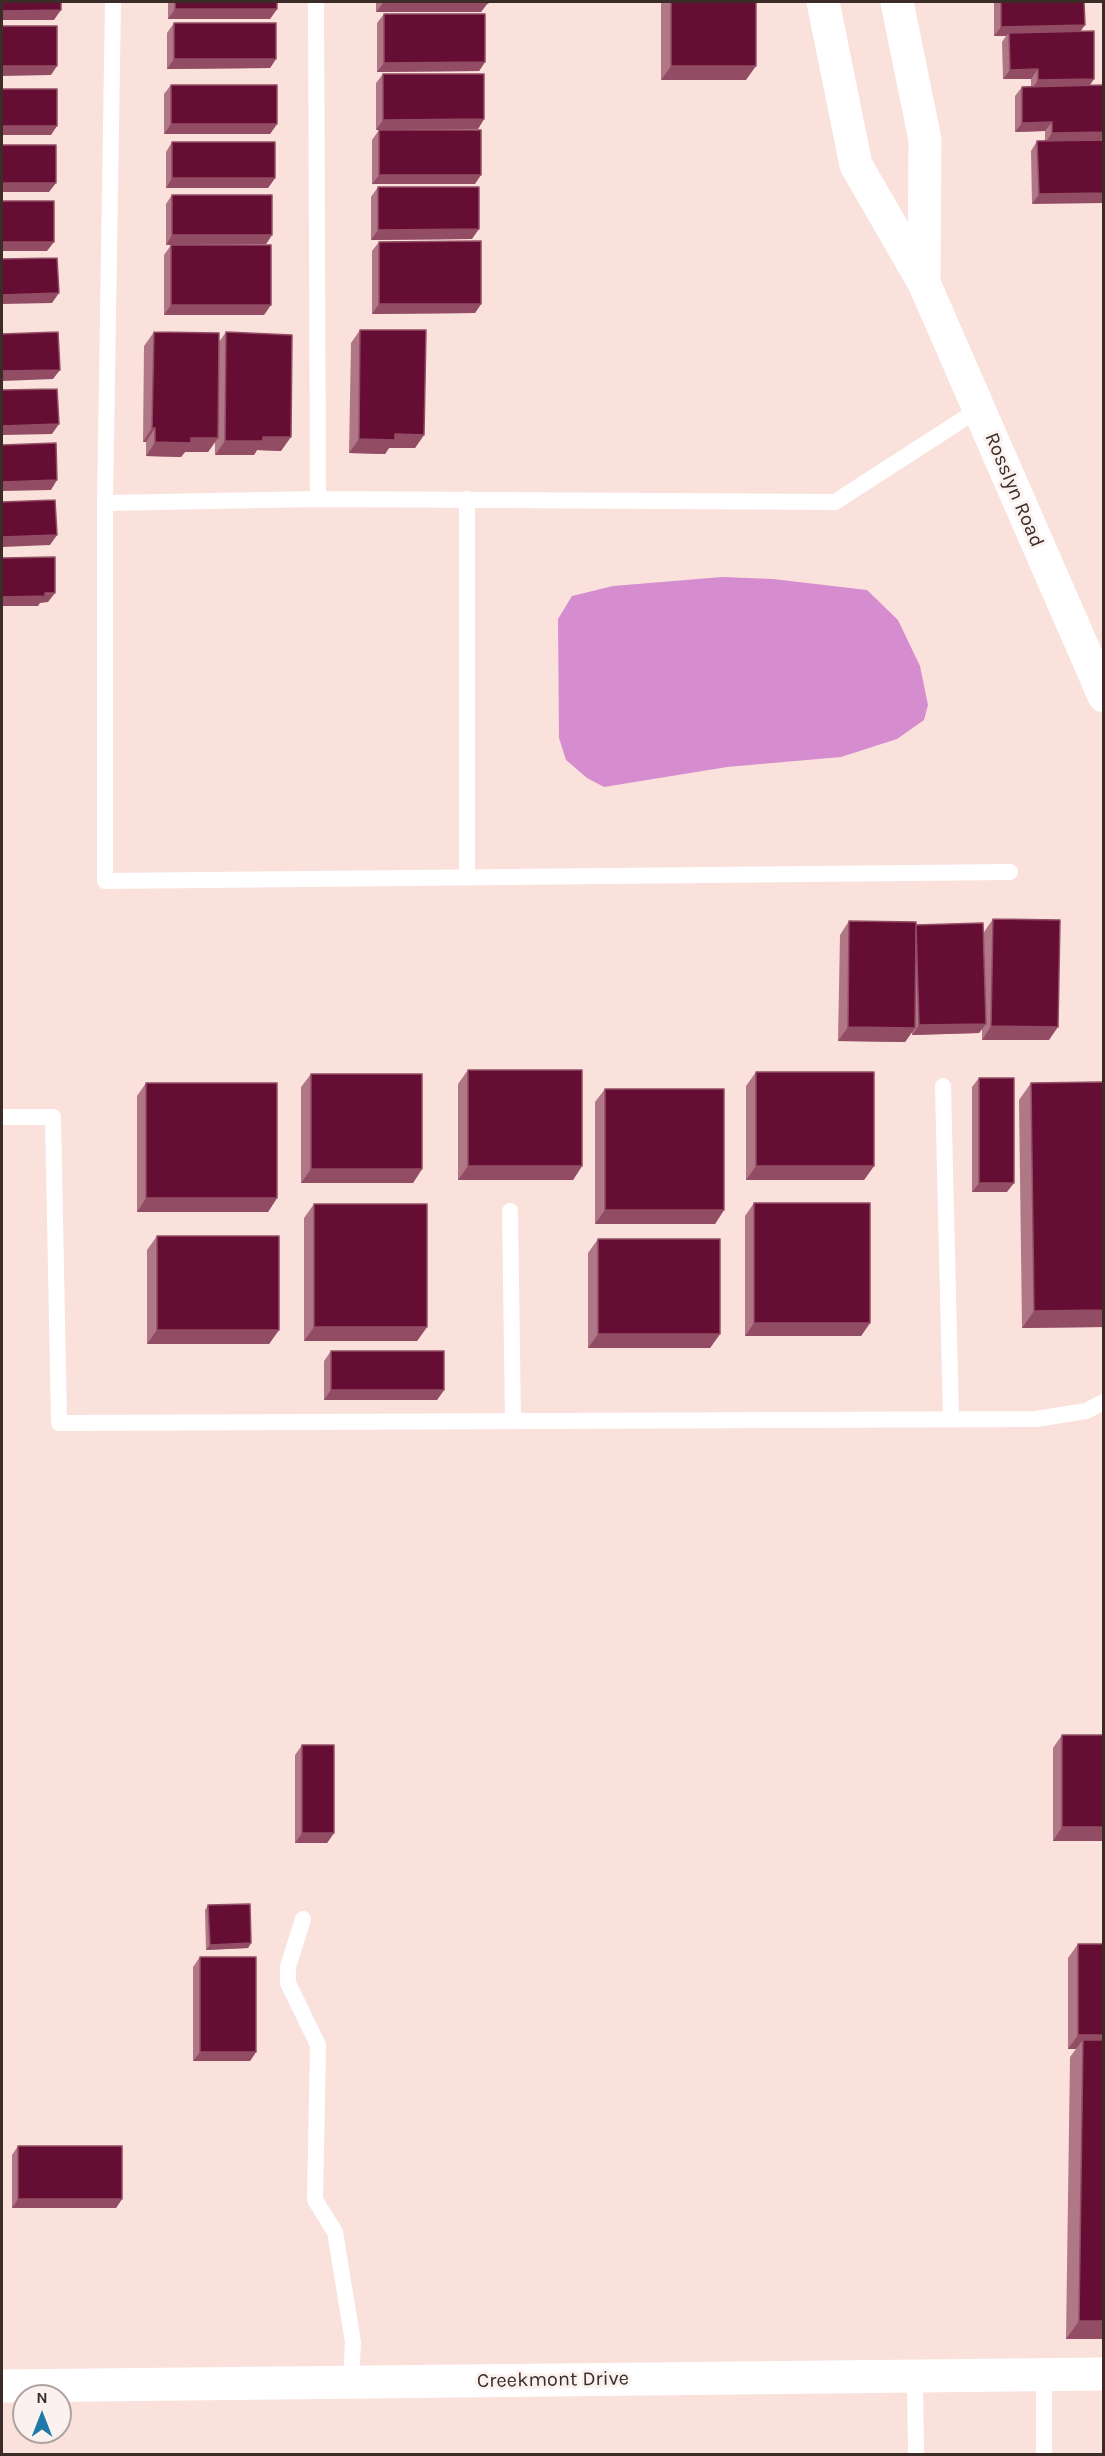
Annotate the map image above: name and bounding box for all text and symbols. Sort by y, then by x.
street label: Rosslyn Road [979,429,1049,551]
street label: Creekmont Drive [477,2367,629,2393]
north arrow [12,2384,72,2444]
text: N [36,2388,48,2407]

